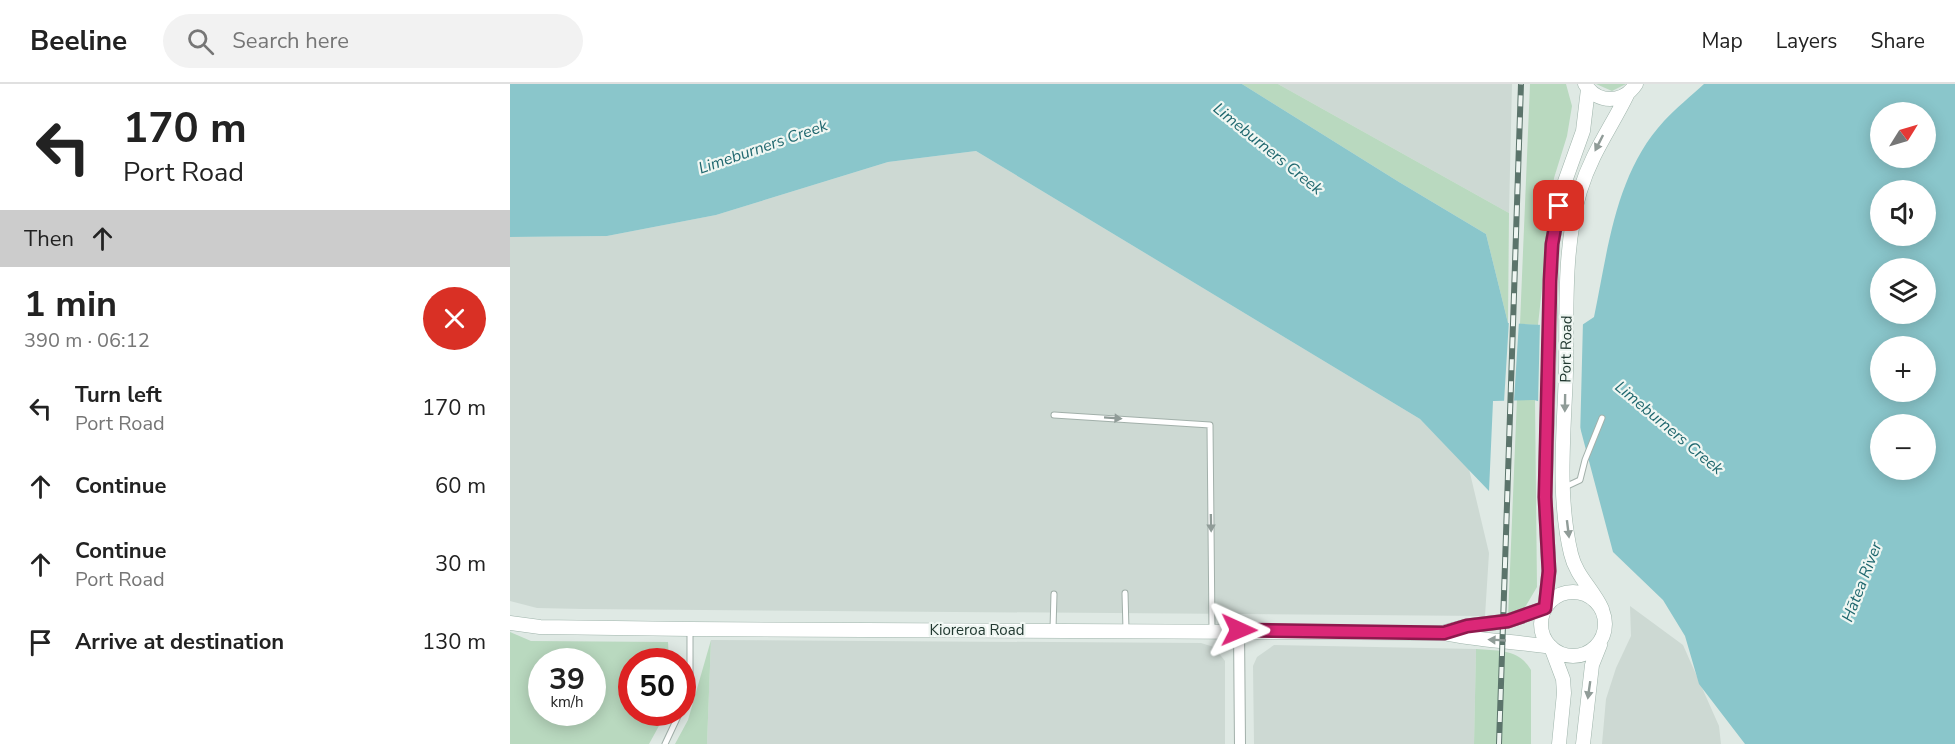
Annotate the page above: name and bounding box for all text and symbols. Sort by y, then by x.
search box [163,14,583,68]
text: Beeline [30,22,127,60]
icon: search [184,25,217,58]
text: Search here [232,26,349,56]
text: Map [1701,27,1743,55]
text: Layers [1776,27,1837,55]
text: Share [1870,27,1925,55]
water label: Limeburners Creek [1209,98,1328,201]
text: 170 m [123,100,247,157]
north arrow [1870,102,1936,168]
map controls [1870,102,1936,480]
icon: left [24,108,102,186]
water label: Limeburners Creek [696,114,831,179]
one-way arrow [1594,135,1603,152]
text: Port Road [123,154,244,191]
pin [1533,180,1584,231]
button: sound [1870,180,1936,246]
icon: arrive [1542,189,1575,222]
icon: ahead [86,222,119,255]
text: Then [24,224,74,254]
button: layers [1870,258,1936,324]
text: 1 min [24,280,117,329]
button: close [423,287,486,350]
street label: Port Road [1555,315,1577,383]
text: 390 m · 06:12 [24,327,150,354]
button: + [1870,336,1936,402]
water label: Limeburners Creek [1610,376,1729,480]
text: Turn left [75,380,162,410]
icon: left [24,392,57,425]
text: 170 m [422,393,486,423]
one-way arrow [1560,394,1570,413]
text: Port Road [75,410,165,437]
one-way arrow [1103,414,1122,423]
button: − [1870,414,1936,480]
icon: ahead [24,470,57,503]
text: Continue [75,471,166,501]
text: 60 m [435,471,486,501]
one-way arrow [1206,513,1216,532]
one-way arrow [1563,520,1573,539]
text: Continue [75,536,166,566]
water label: Hātea River [1837,538,1888,625]
icon: ahead [24,548,57,581]
text: 30 m [435,549,486,579]
text: Port Road [75,566,165,593]
position arrow [1207,598,1271,662]
street label: Kioreroa Road [930,620,1024,640]
icon: arrive [24,626,57,659]
text: Arrive at destination [75,627,284,657]
text: 130 m [422,627,486,657]
one-way arrow [1488,636,1507,645]
speed limit sign: 50 [618,648,696,726]
text: 39 [549,659,585,700]
one-way arrow [1584,680,1593,699]
text: km/h [550,692,584,712]

